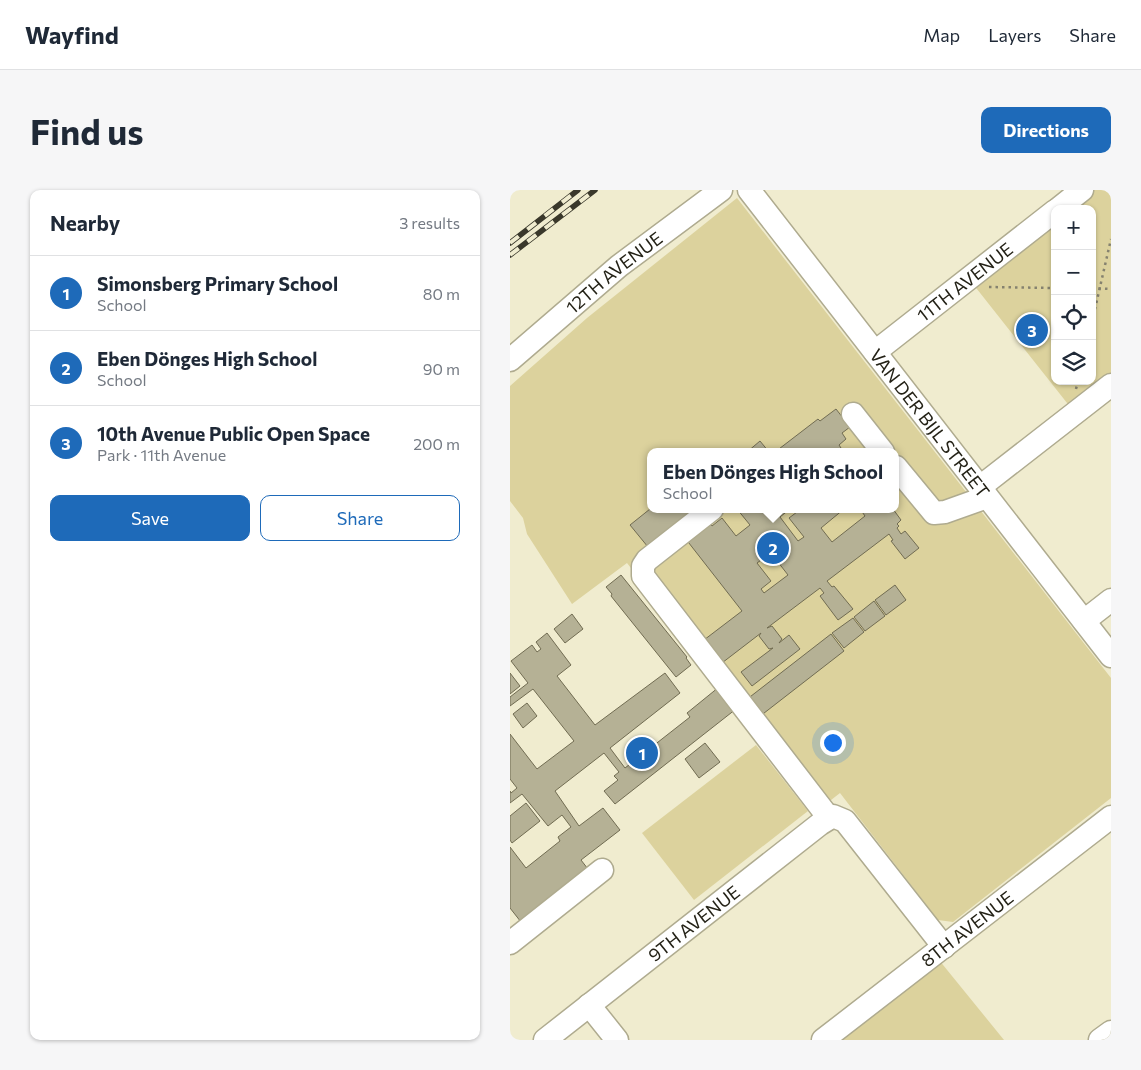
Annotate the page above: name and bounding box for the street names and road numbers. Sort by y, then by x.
street label: 12TH AVENUE [561,227,666,318]
street label: 11TH AVENUE [912,237,1017,326]
street label: VAN DER BIJL STREET [865,344,995,502]
street label: 9TH AVENUE [643,880,744,966]
street label: 8TH AVENUE [917,886,1017,971]

